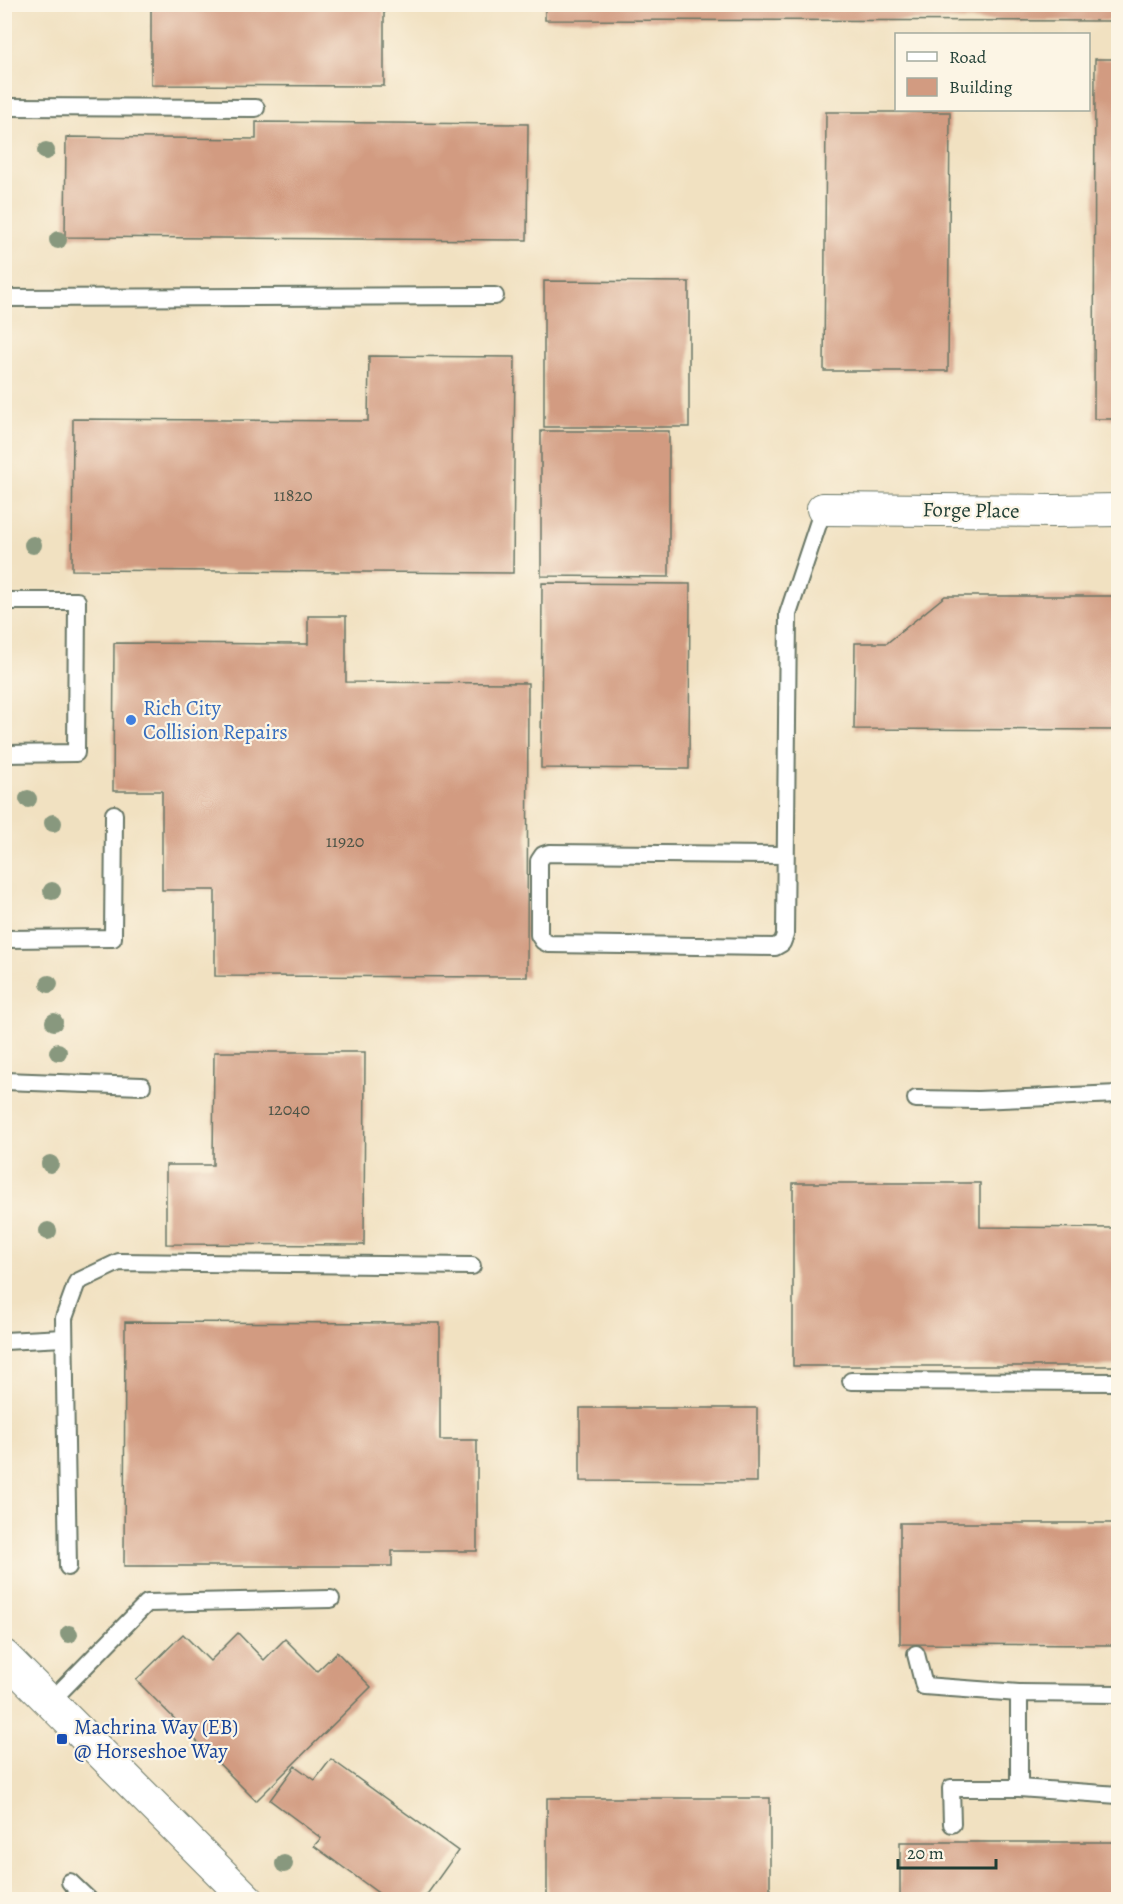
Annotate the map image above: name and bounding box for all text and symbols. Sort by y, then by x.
legend [895,33,1090,111]
text: Road [949,45,987,69]
text: Building [949,75,1013,99]
house number: 11820 [273,483,313,507]
street label: Forge Place [922,495,1020,525]
place label: Rich City Collision Repairs [143,694,288,746]
marker: Rich City Collision Repairs [124,713,138,727]
house number: 11920 [326,829,364,853]
house number: 12040 [268,1097,310,1121]
place label: Machrina Way (EB) @ Horseshoe Way [74,1713,238,1765]
marker: Machrina Way (EB) @ Horseshoe Way [55,1732,69,1746]
scale bar [898,1832,996,1870]
text: 20 m [907,1841,944,1865]

